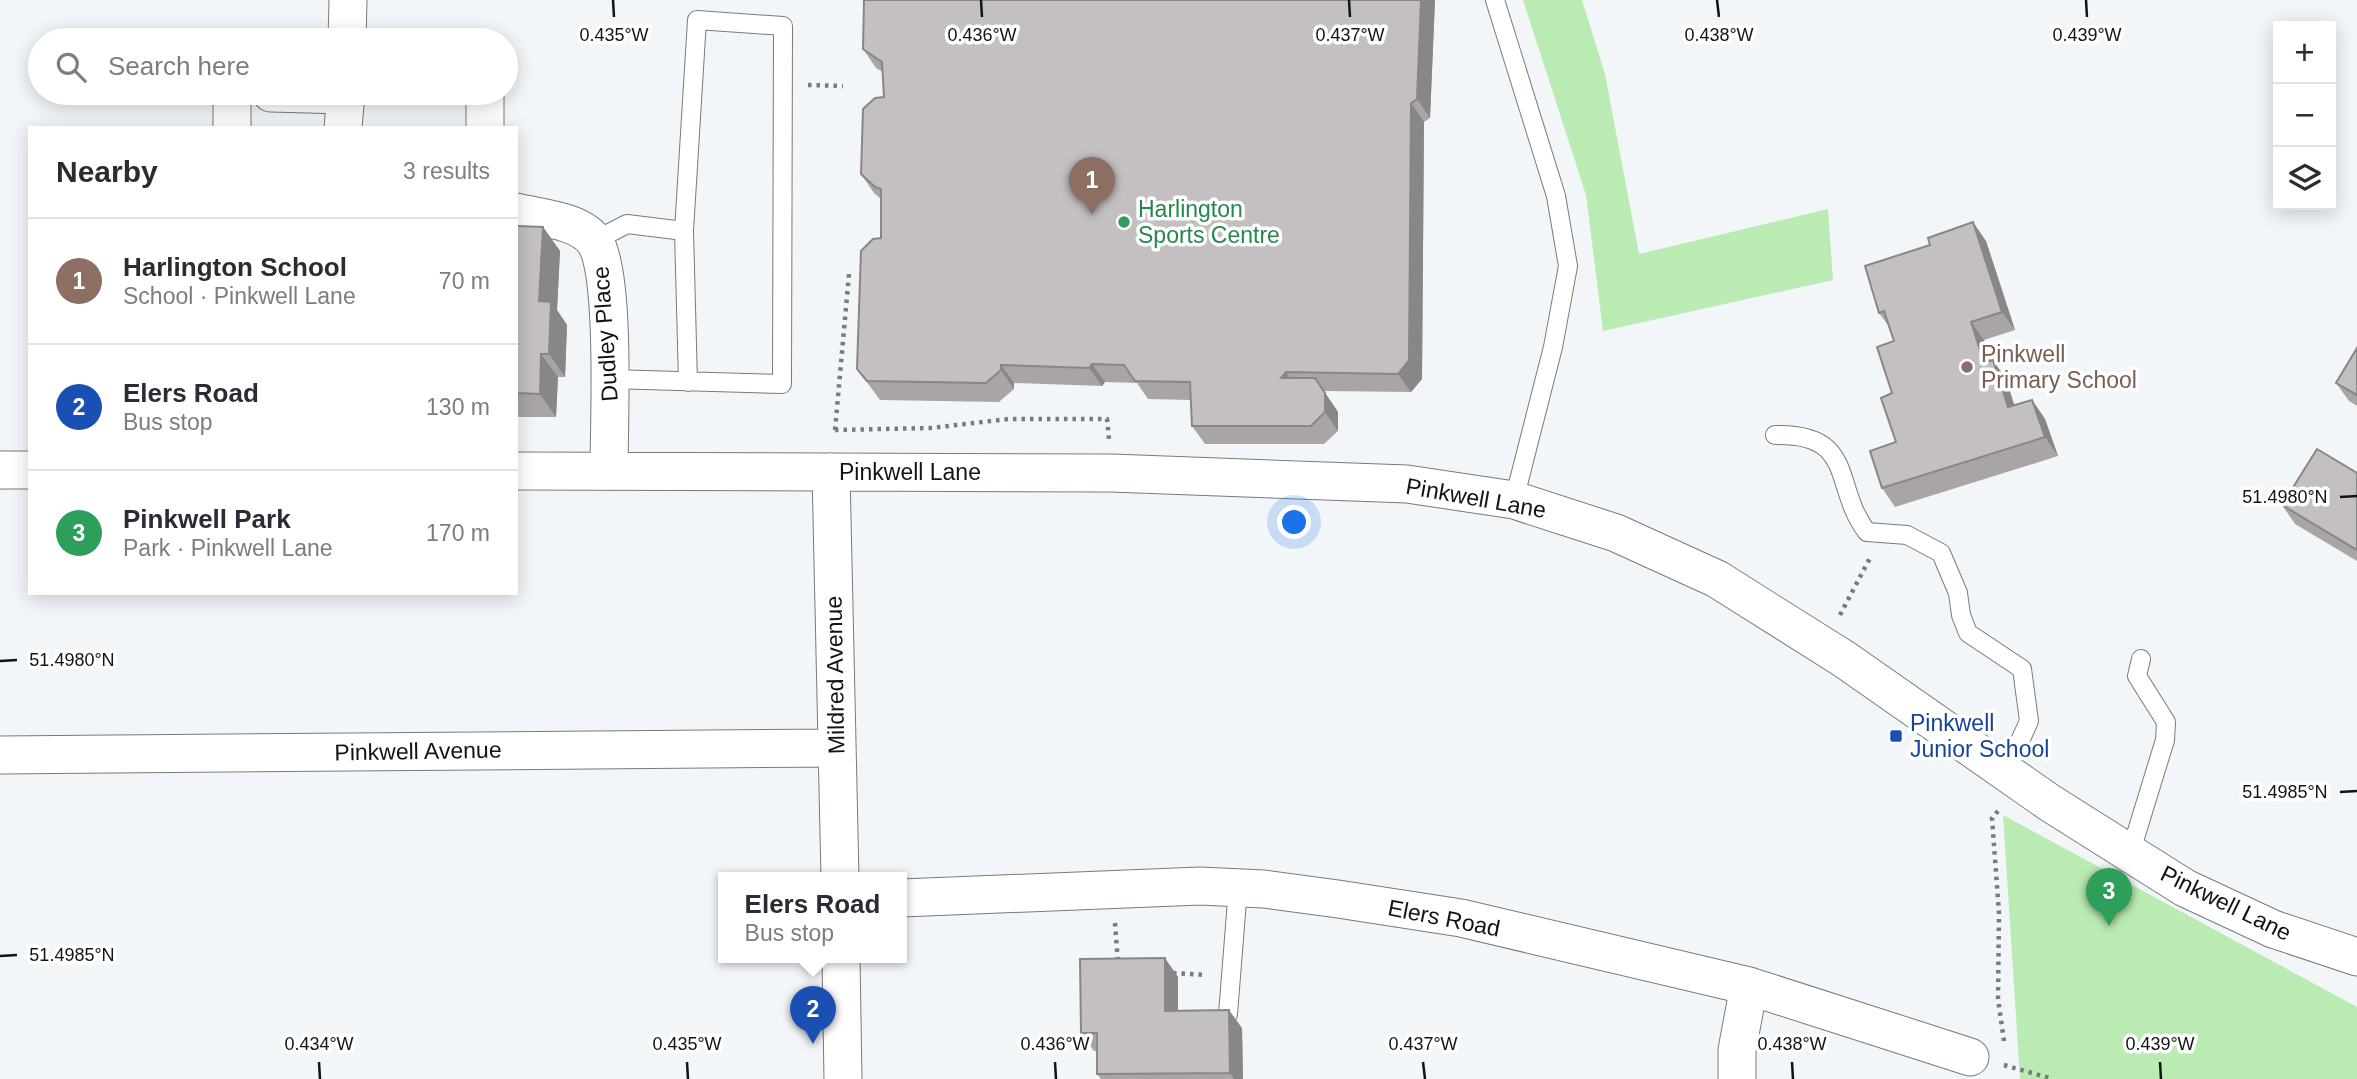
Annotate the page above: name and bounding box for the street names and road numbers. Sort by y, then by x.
street label: Dudley Place [587,265,623,403]
street label: Pinkwell Lane [839,459,981,485]
street label: Pinkwell Lane [1404,473,1548,523]
street label: Mildred Avenue [821,596,849,754]
street label: Pinkwell Avenue [334,737,502,765]
street label: Pinkwell Lane [2157,860,2295,946]
street label: Elers Road [1386,894,1502,942]

